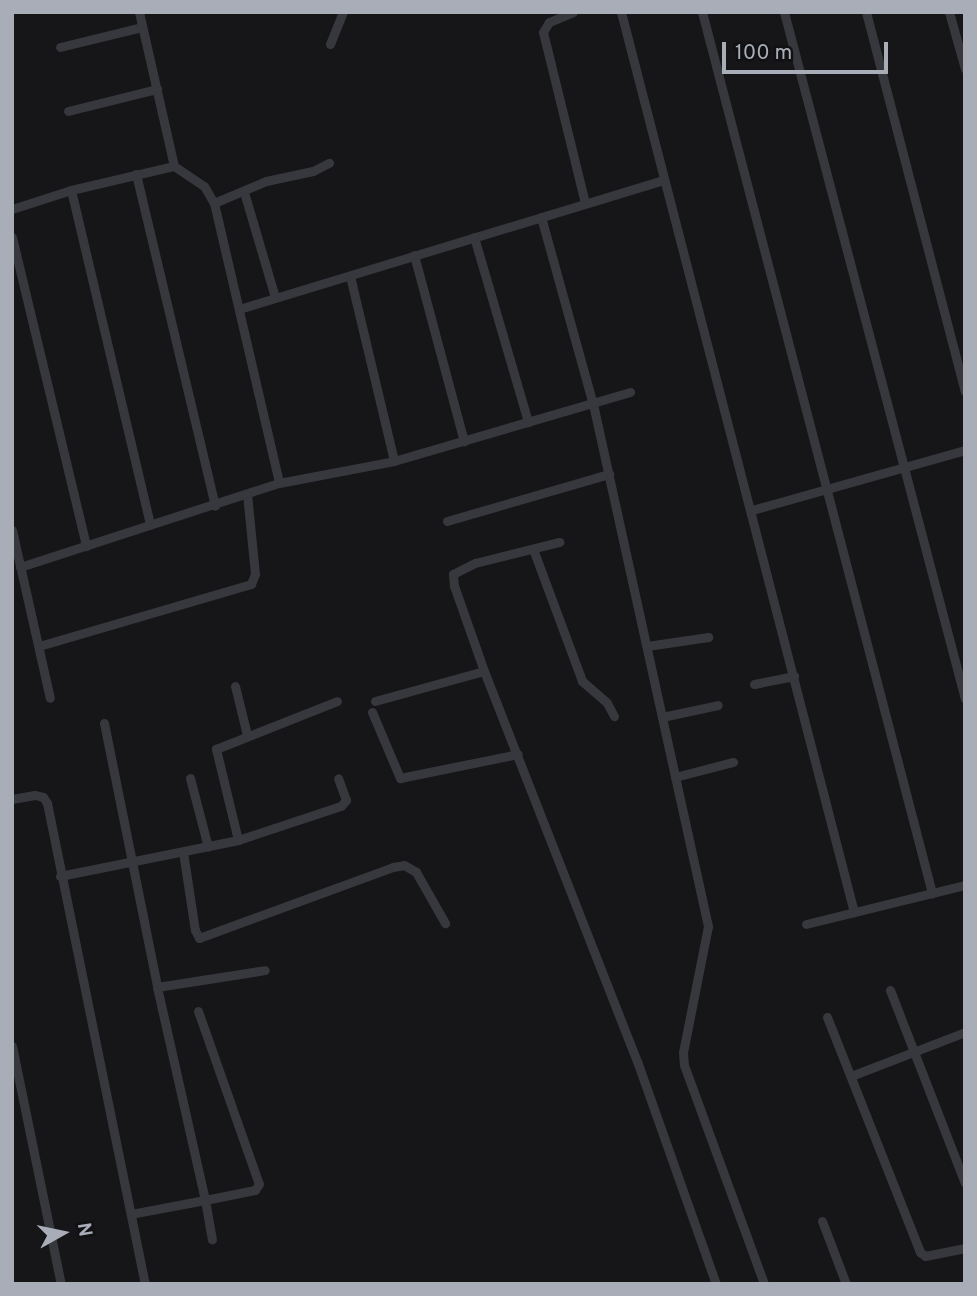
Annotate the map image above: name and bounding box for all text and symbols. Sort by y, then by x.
scale bar [725,28,891,72]
text: 100 m [735,40,792,67]
north arrow [28,1198,98,1268]
text: N [71,1221,97,1238]

